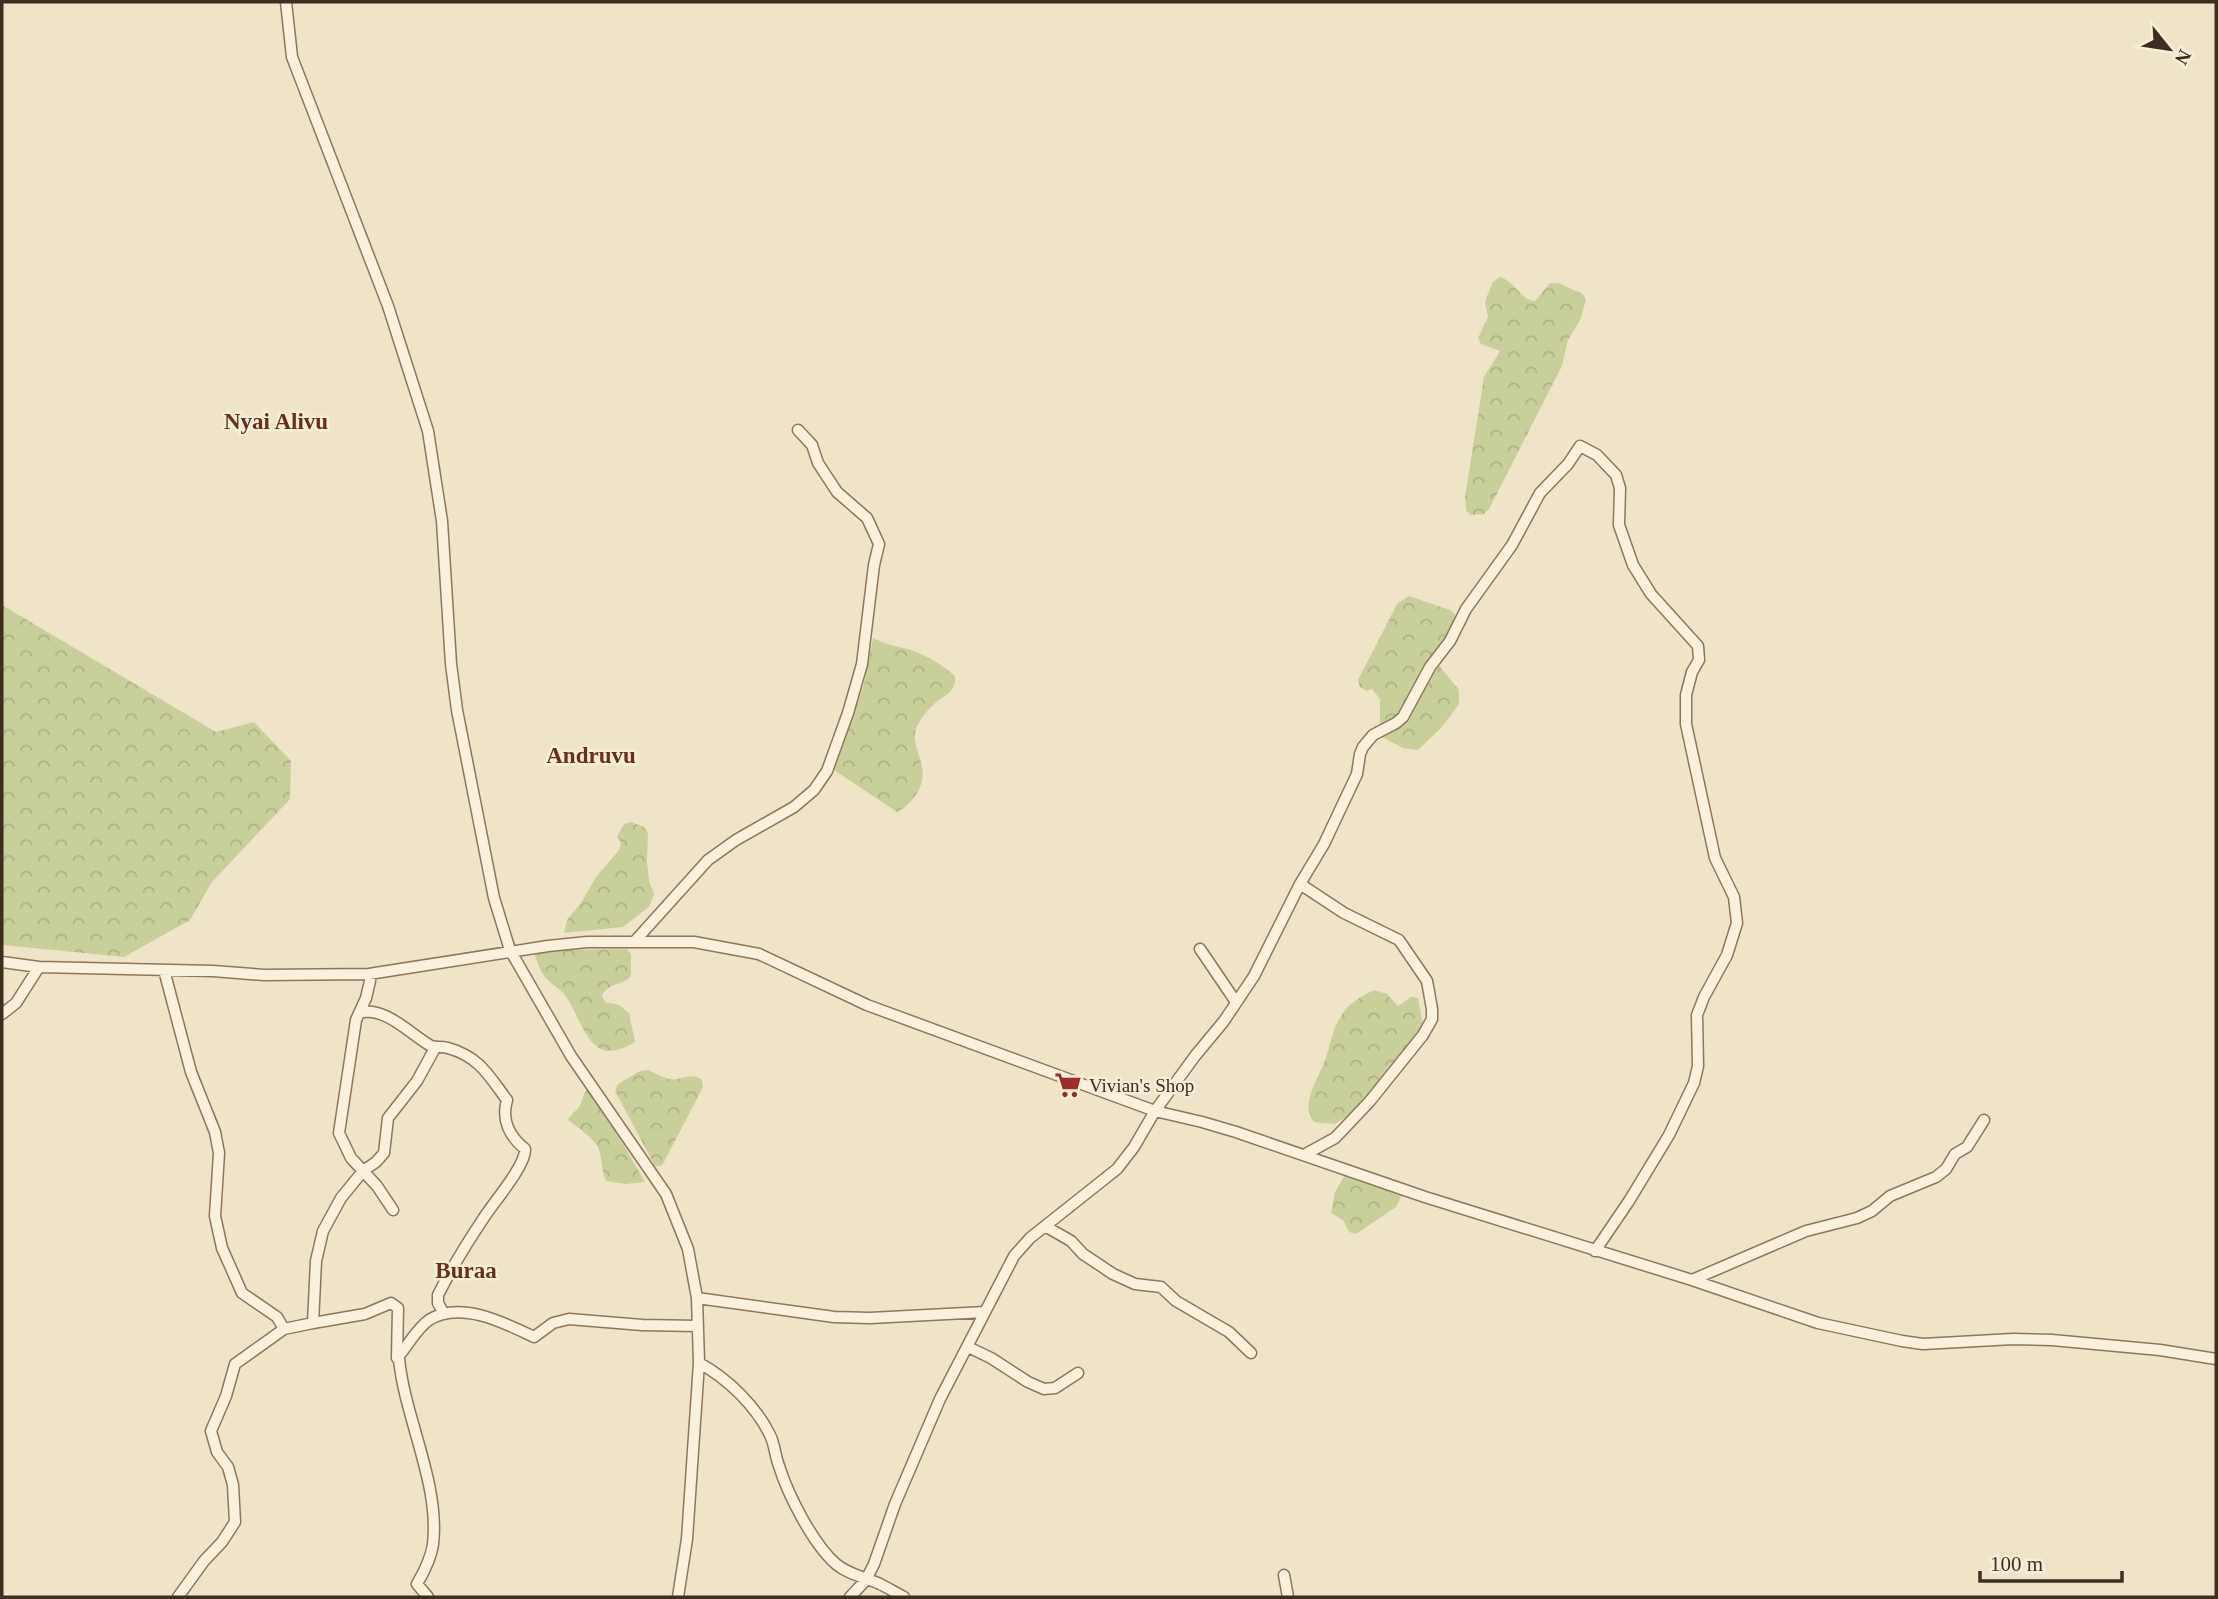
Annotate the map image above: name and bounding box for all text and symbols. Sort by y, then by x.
north arrow [2134,14,2204,84]
text: N [2171,46,2196,69]
district label: Nyai Alivu [224,409,328,434]
district label: Andruvu [546,743,636,768]
supermarket icon: Vivian's Shop [1053,1070,1083,1100]
place label: Vivian's Shop [1089,1075,1194,1096]
district label: Buraa [435,1258,497,1283]
scale bar [1980,1540,2122,1584]
text: 100 m [1990,1552,2043,1576]

